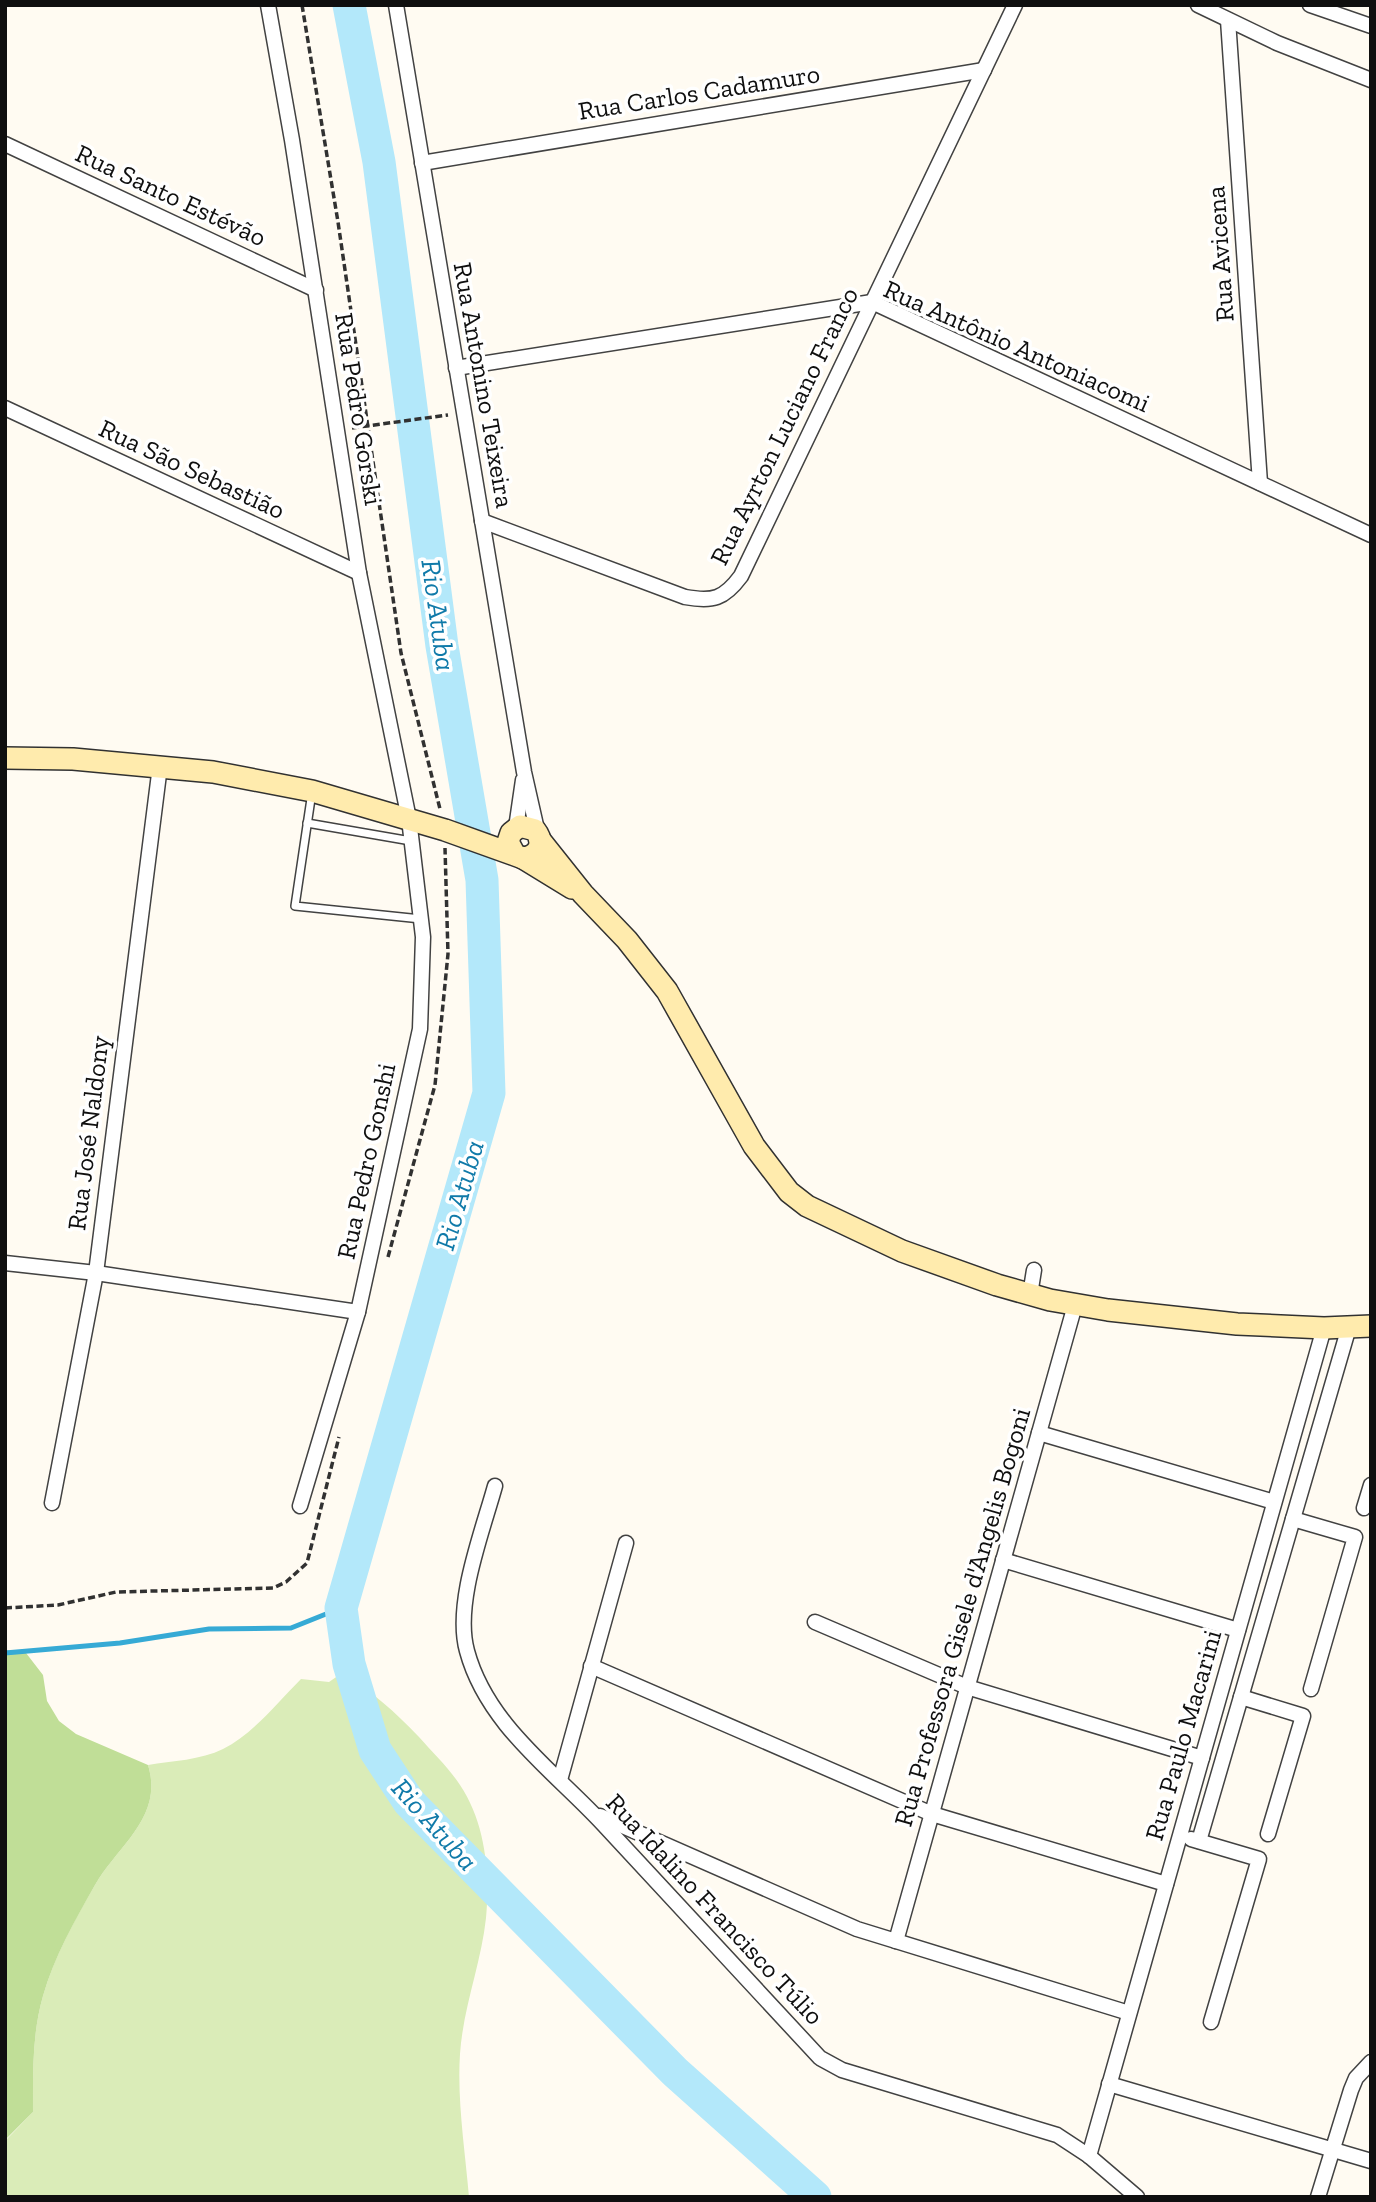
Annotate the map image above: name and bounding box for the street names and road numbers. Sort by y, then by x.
street label: Rua Carlos Cadamuro [576,57,822,127]
street label: Rua Santo Estévão [71,137,271,253]
street label: Rua Avicena [1199,185,1241,323]
street label: Rua Antonino Teixeira [447,260,521,511]
street label: Rua Antônio Antoniacomi [879,273,1155,419]
street label: Rua Ayrton Luciano Franco [703,282,865,570]
street label: Rua Pedro Gorski [328,310,390,508]
street label: Rua São Sebastião [94,412,290,526]
street label: Rua José Naldony [60,1033,116,1232]
street label: Rua Pedro Gonshi [330,1060,402,1262]
street label: Rua Professora Gisele d'Angelis Bogoni [887,1404,1037,1830]
street label: Rua Paulo Macarini [1138,1626,1228,1844]
street label: Rua Idalino Francisco Túlio [599,1787,831,2031]

